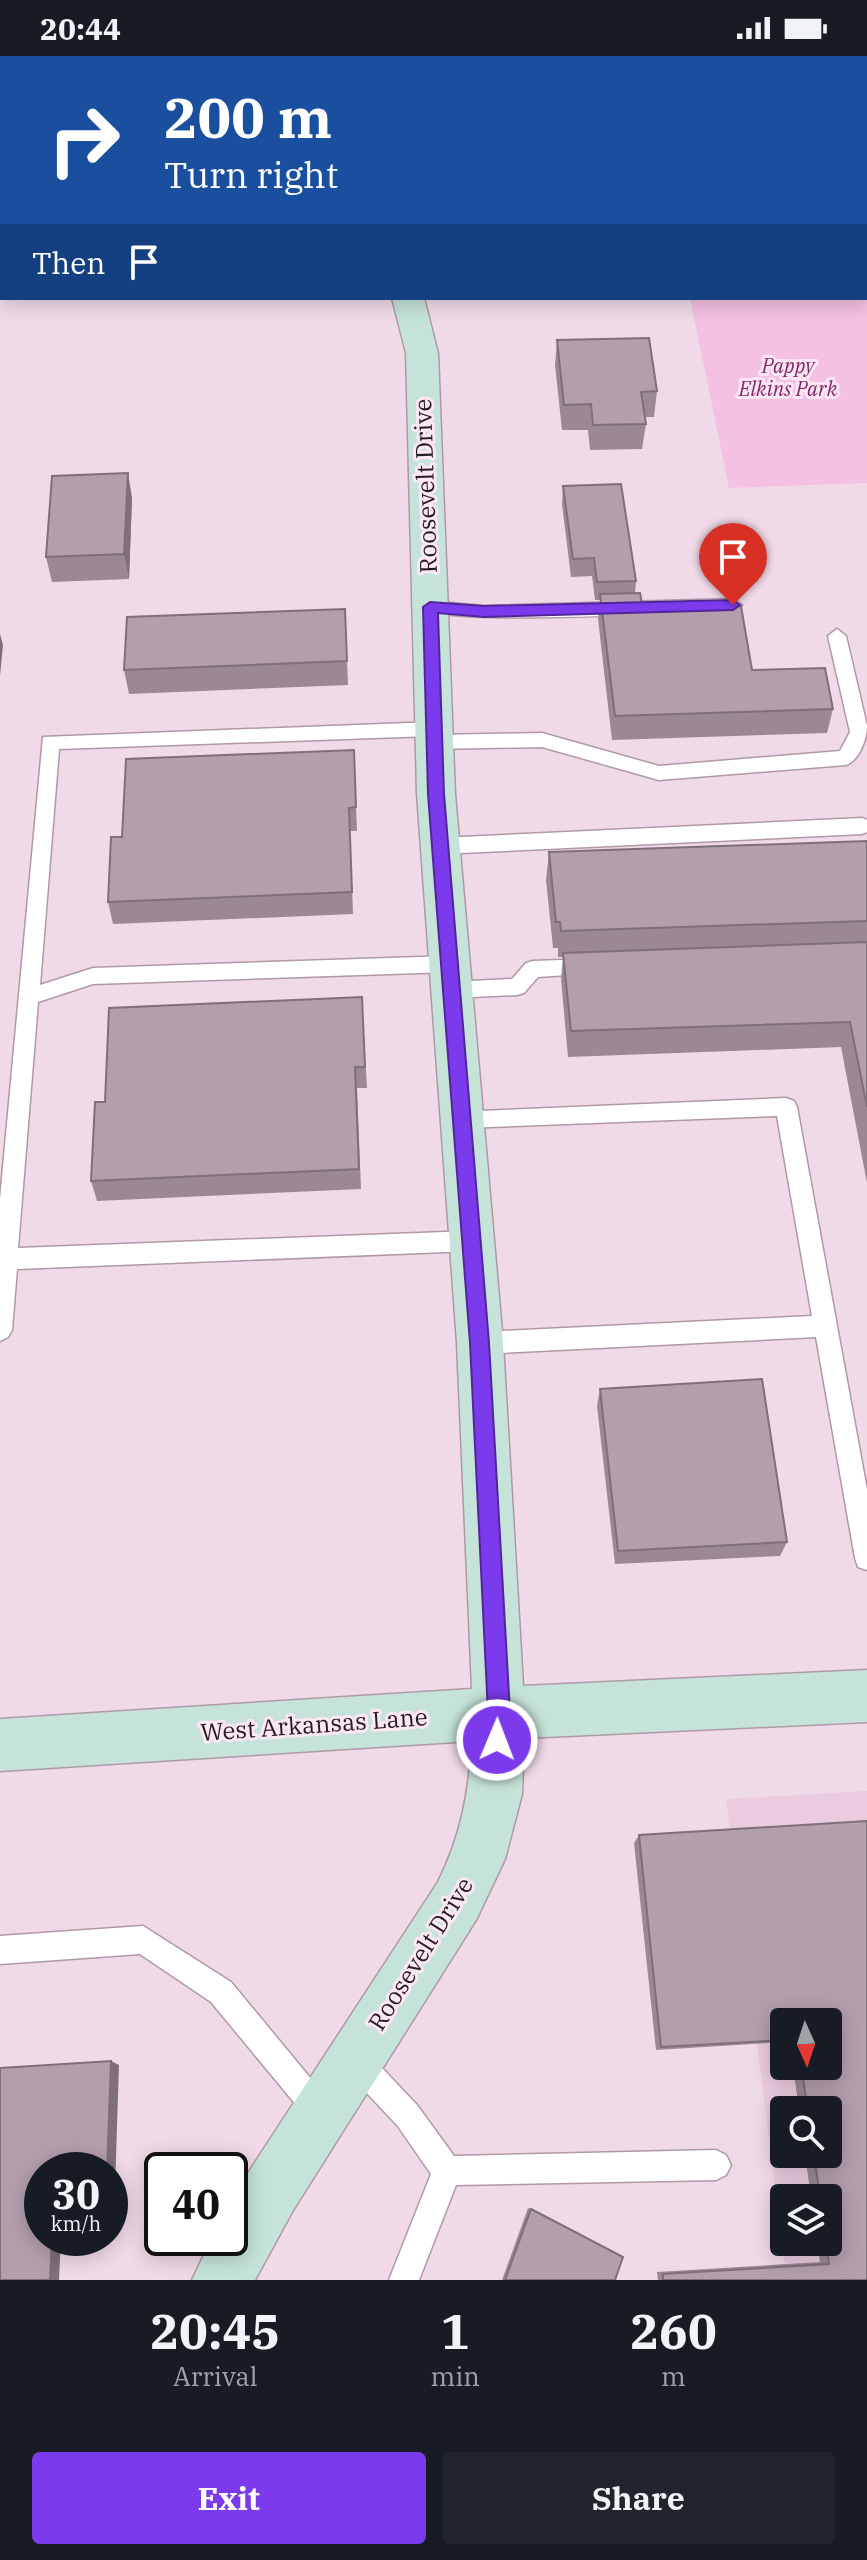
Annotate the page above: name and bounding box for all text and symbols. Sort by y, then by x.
text: 20:44 [40,9,121,48]
text: 200 m [164,81,332,153]
icon: right [32,88,136,192]
text: Turn right [164,151,338,198]
icon: arrive [122,240,166,284]
text: Then [32,243,106,282]
park label: Pappy Elkins Park [738,352,838,402]
street label: Roosevelt Drive [406,398,444,574]
pin [699,523,767,605]
icon: arrive [711,535,755,579]
position arrow [455,1698,539,1782]
street label: West Arkansas Lane [199,1700,429,1748]
street label: Roosevelt Drive [360,1871,480,2036]
north arrow [770,2008,842,2080]
map controls [770,2008,842,2256]
button: search [770,2096,842,2168]
speed limit sign: 40 [144,2152,248,2256]
text: 30 [52,2168,100,2220]
button: layers [770,2184,842,2256]
text: km/h [51,2210,101,2237]
text: 20:45 [150,2300,280,2362]
text: 1 [441,2300,470,2362]
text: 260 [630,2300,717,2362]
text: Arrival [173,2359,257,2393]
text: min [430,2359,480,2393]
text: m [661,2359,686,2393]
button: Exit [32,2452,426,2544]
button: Share [442,2452,835,2544]

